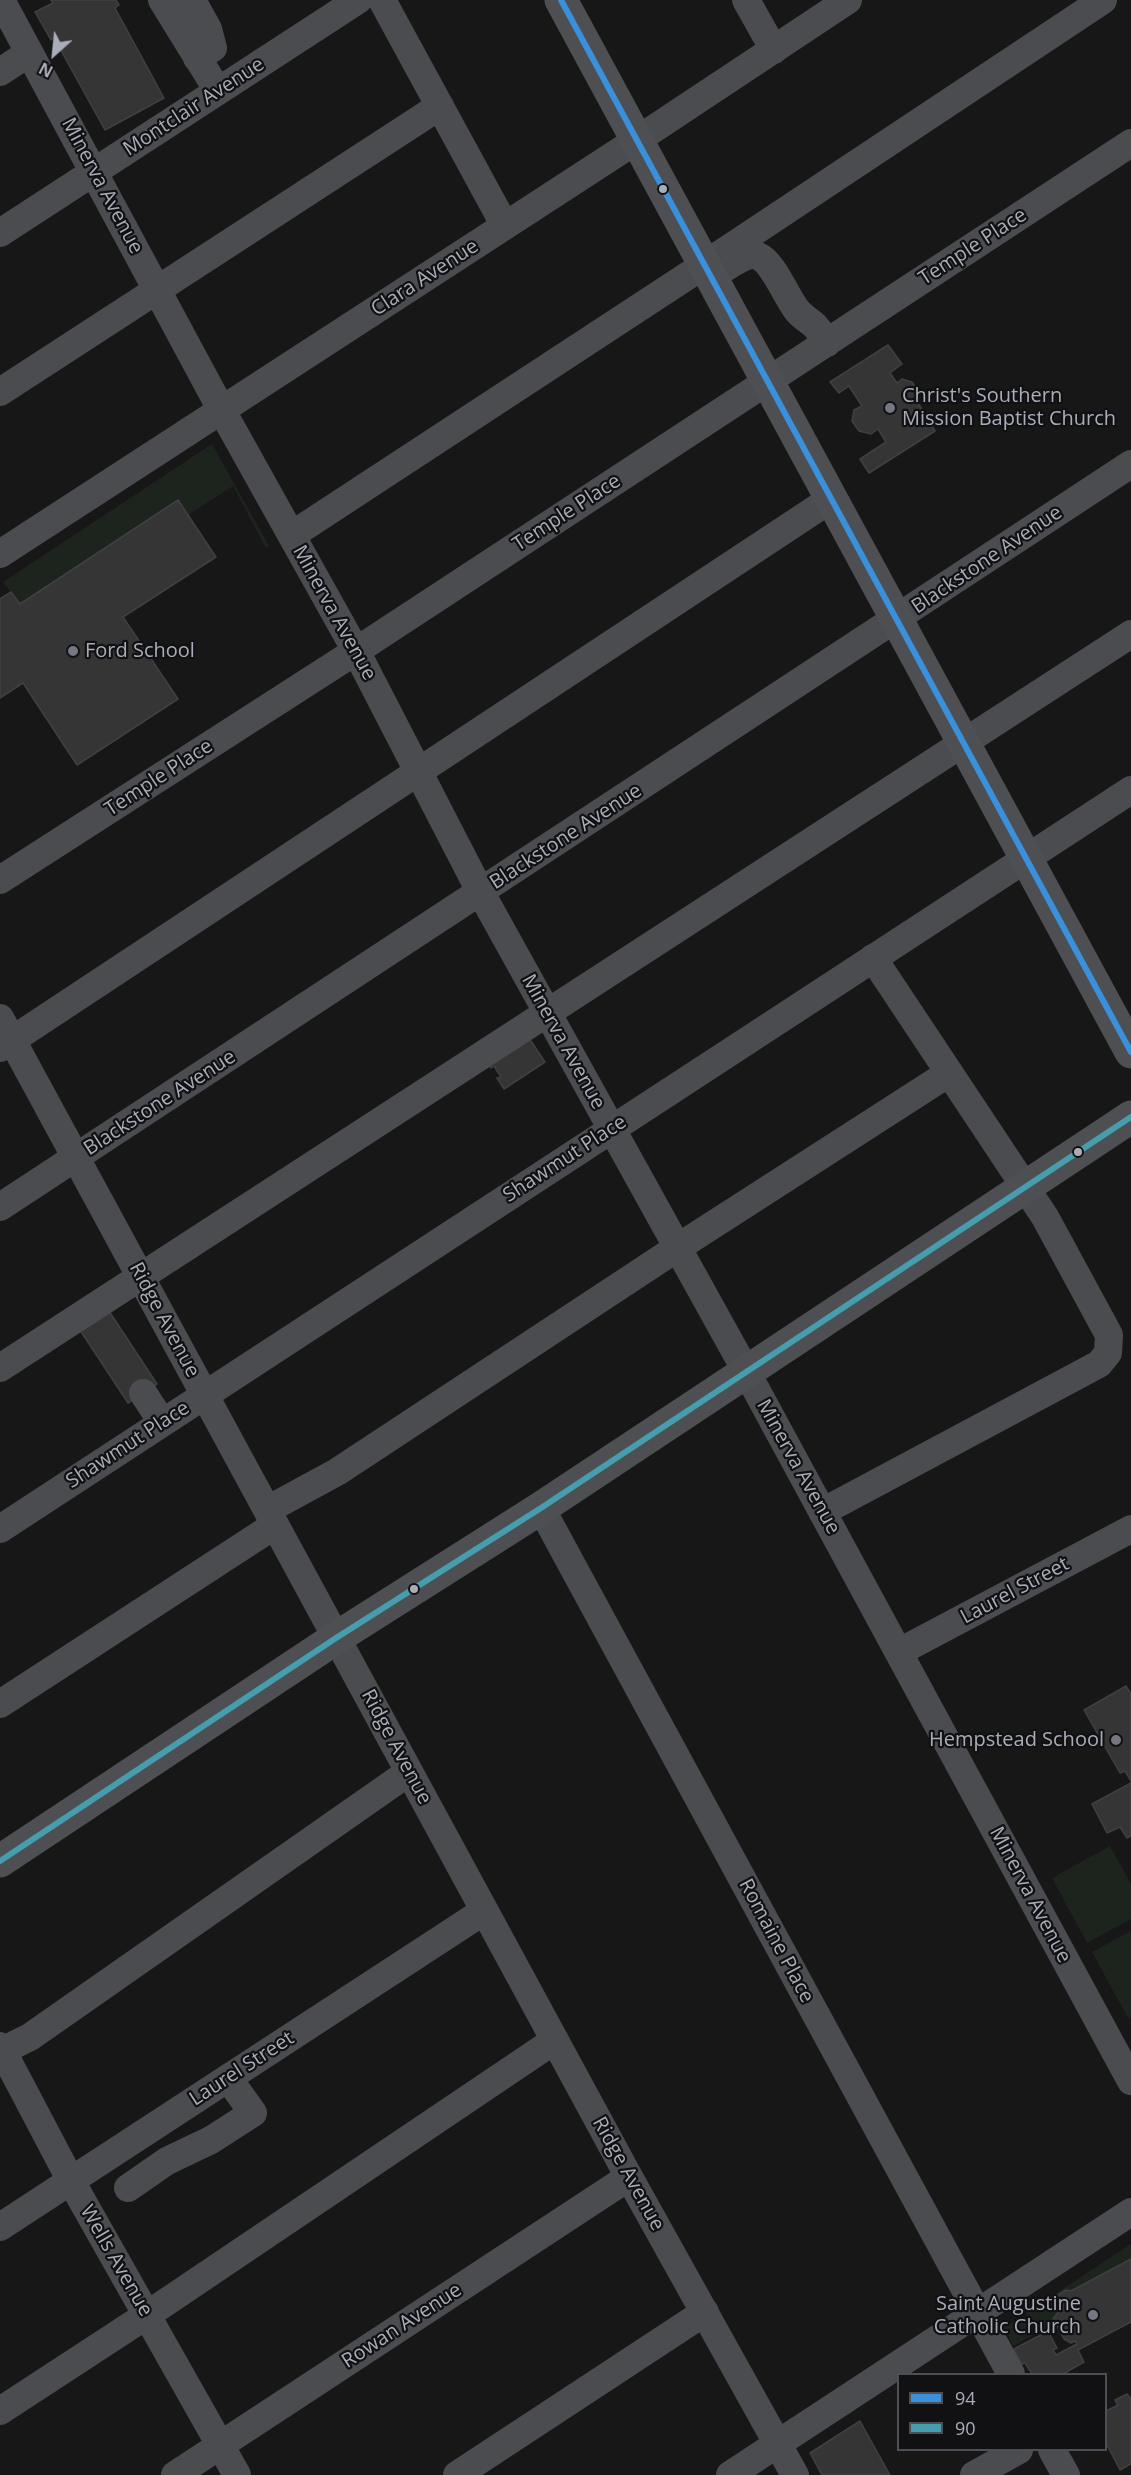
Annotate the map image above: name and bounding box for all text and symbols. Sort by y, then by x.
north arrow [24,24,84,84]
street label: Montclair Avenue [119,52,269,162]
text: N [35,57,57,83]
street label: Minerva Avenue [56,114,148,258]
unlabelled marker [657,183,669,195]
street label: Temple Place [915,203,1031,291]
street label: Clara Avenue [367,234,483,322]
place label: Christ's Southern Mission Baptist Church [902,384,1116,431]
marker: Christ's Southern Mission Baptist Church [883,401,897,415]
street label: Temple Place [509,469,625,557]
street label: Blackstone Avenue [907,501,1067,619]
street label: Minerva Avenue [287,541,381,685]
place label: Ford School [85,639,195,663]
marker: Ford School [66,644,80,658]
street label: Temple Place [101,734,217,822]
street label: Blackstone Avenue [486,779,646,895]
street label: Minerva Avenue [516,970,610,1114]
street label: Blackstone Avenue [80,1045,240,1161]
street label: Shawmut Place [499,1110,631,1208]
unlabelled marker [1072,1146,1084,1158]
street label: Ridge Avenue [124,1259,204,1381]
street label: Minerva Avenue [751,1395,845,1539]
street label: Shawmut Place [62,1396,194,1494]
street label: Laurel Street [957,1552,1073,1630]
unlabelled marker [408,1583,420,1595]
street label: Ridge Avenue [356,1686,436,1808]
place label: Hempstead School [929,1728,1104,1752]
marker: Hempstead School [1109,1733,1123,1747]
street label: Minerva Avenue [984,1823,1076,1967]
street label: Romaine Place [733,1875,819,2007]
street label: Laurel Street [185,2026,299,2112]
street label: Ridge Avenue [587,2113,669,2235]
street label: Wells Avenue [75,2201,157,2321]
street label: Rowan Avenue [338,2278,466,2374]
place label: Saint Augustine Catholic Church [934,2292,1081,2339]
marker: Saint Augustine Catholic Church [1086,2308,1100,2322]
legend [897,2373,1107,2451]
text: 94 [955,2386,976,2410]
text: 90 [955,2416,976,2440]

